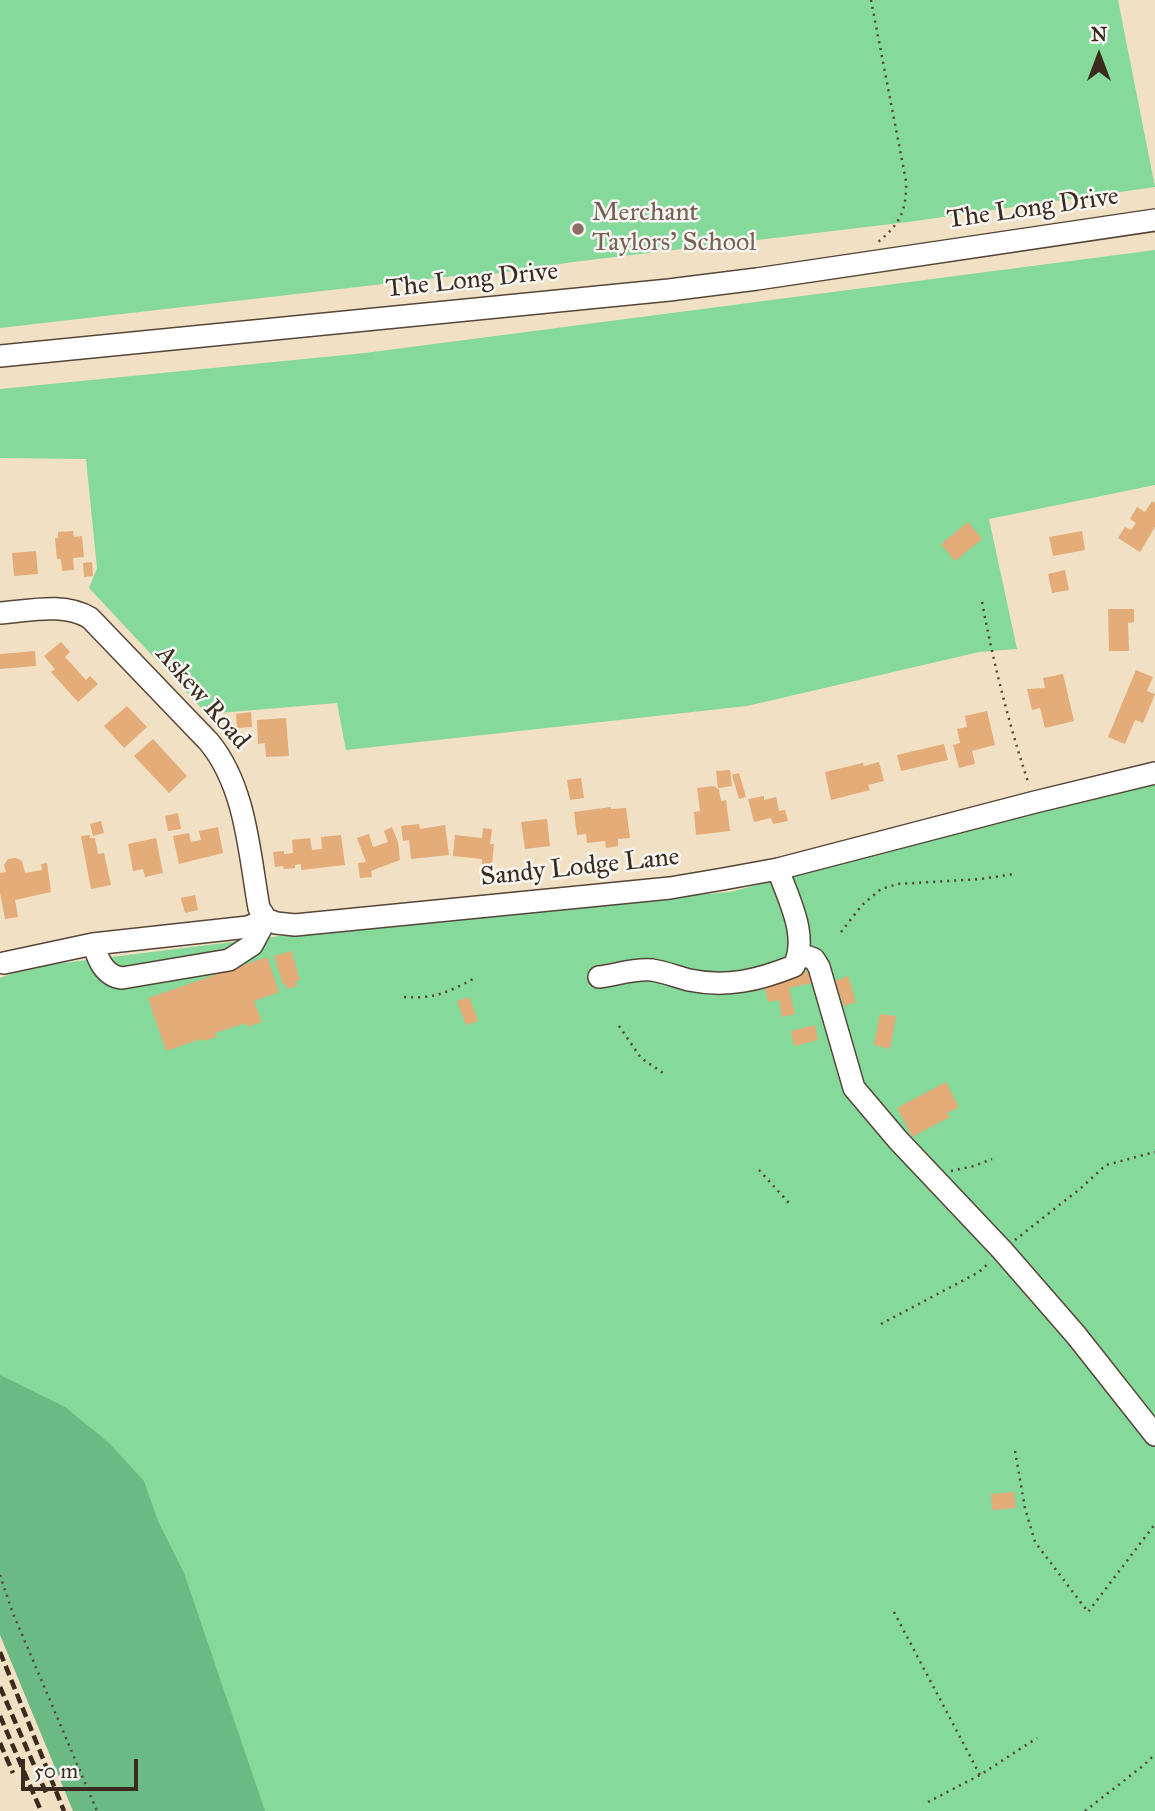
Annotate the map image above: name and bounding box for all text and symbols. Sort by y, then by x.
north arrow [1064,21,1134,91]
text: N [1091,23,1107,46]
street label: The Long Drive [945,182,1121,236]
place label: Merchant Taylors' School [592,198,756,260]
marker: Merchant Taylors' School [570,221,586,237]
street label: The Long Drive [384,256,560,306]
street label: Askew Road [148,640,256,756]
street label: Sandy Lodge Lane [479,842,681,894]
scale bar [24,1744,142,1788]
text: 50 m [34,1758,78,1784]

